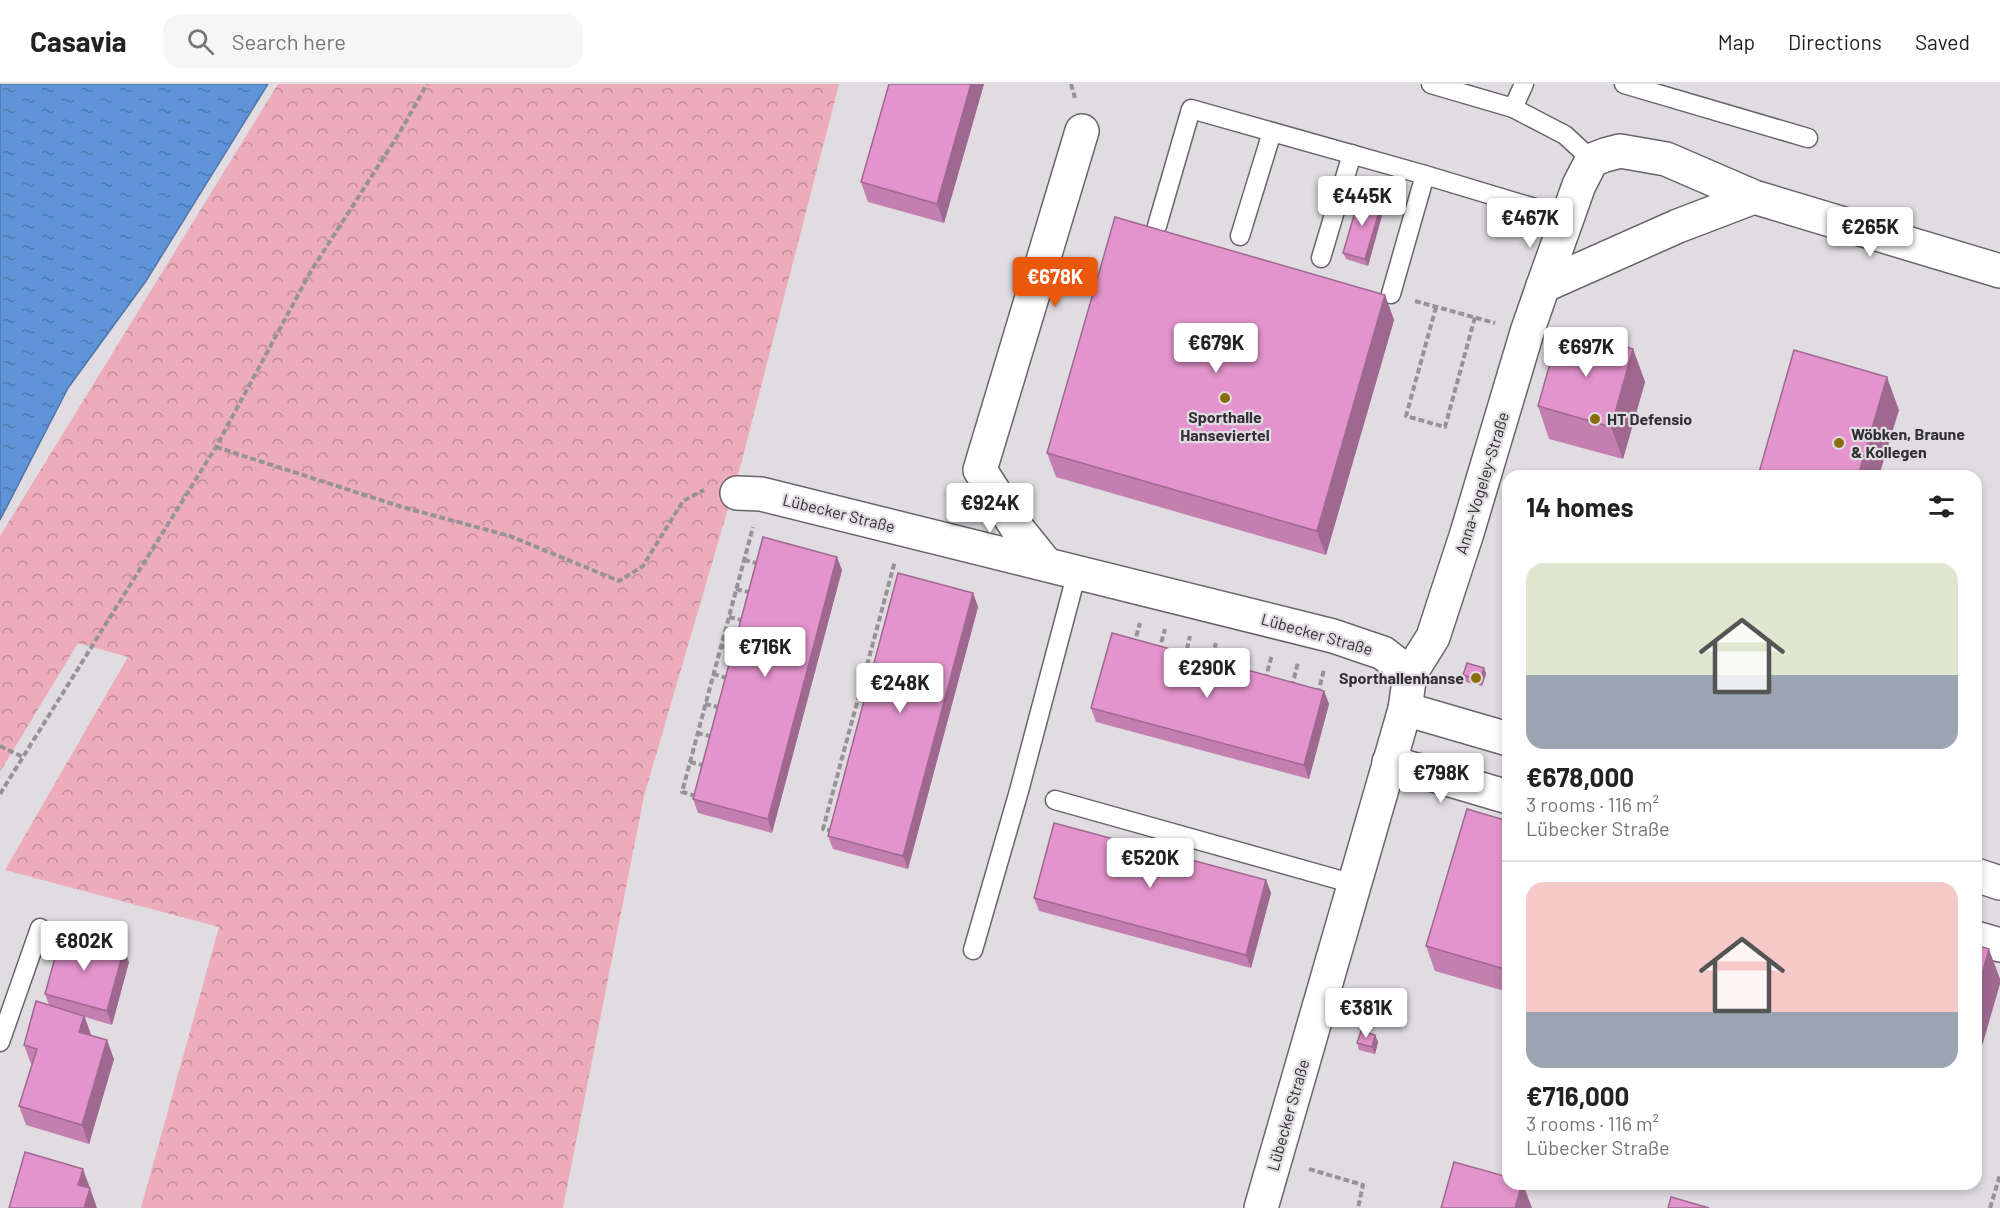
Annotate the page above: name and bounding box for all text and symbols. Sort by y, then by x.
search box [163,14,583,68]
text: Casavia [30,24,127,58]
icon: search [184,25,217,58]
text: Search here [232,28,346,54]
text: Map [1718,29,1755,54]
text: Directions [1788,29,1882,54]
text: Saved [1915,29,1970,54]
pin: €445K [1320,176,1404,227]
text: €445K [1332,183,1392,207]
pin: €467K [1488,198,1572,249]
text: €467K [1501,205,1559,229]
pin: €265K [1828,207,1912,258]
text: €265K [1841,214,1899,238]
pin: €678K [1013,257,1097,308]
text: €678K [1027,264,1083,288]
pin: €679K [1174,323,1258,374]
pin: €697K [1544,327,1628,378]
text: €679K [1188,330,1244,354]
text: €697K [1558,334,1614,358]
marker: Sporthalle Hanseviertel [1218,391,1232,405]
place label: Sporthalle Hanseviertel [1180,407,1270,444]
street label: Anna-Vogeley-Straße [1451,409,1512,556]
place label: HT Defensio [1607,409,1692,428]
marker: HT Defensio [1588,412,1602,426]
place label: Wöbken, Braune & Kollegen [1851,424,1965,461]
marker: Wöbken, Braune & Kollegen [1832,436,1846,450]
pin: €924K [948,483,1032,534]
street label: Lübecker Straße [781,489,897,536]
text: €924K [960,490,1020,514]
icon: filters [1925,490,1958,523]
text: 14 homes [1526,491,1633,522]
icon: home [1688,602,1796,710]
street label: Lübecker Straße [1259,609,1375,659]
pin: €716K [723,627,807,678]
text: €716K [738,634,792,658]
pin: €290K [1165,648,1249,699]
text: €290K [1178,655,1236,679]
pin: €248K [858,663,942,714]
place label: Sporthallenhanse [1339,668,1464,687]
text: €248K [870,670,930,694]
marker: Sporthallenhanse [1469,671,1483,685]
pin: €798K [1399,753,1483,804]
text: €798K [1413,760,1469,784]
text: €678,000 [1526,761,1634,792]
text: 3 rooms · 116 m² [1526,792,1659,816]
text: Lübecker Straße [1526,816,1670,840]
pin: €520K [1108,838,1192,889]
text: €520K [1121,845,1179,869]
pin: €802K [42,921,126,972]
icon: home [1688,921,1796,1029]
text: €802K [55,928,113,952]
pin: €381K [1324,988,1408,1039]
text: €381K [1339,995,1393,1019]
street label: Lübecker Straße [1263,1057,1313,1173]
text: €716,000 [1526,1080,1629,1111]
text: 3 rooms · 116 m² [1526,1111,1659,1135]
text: Lübecker Straße [1526,1135,1670,1159]

